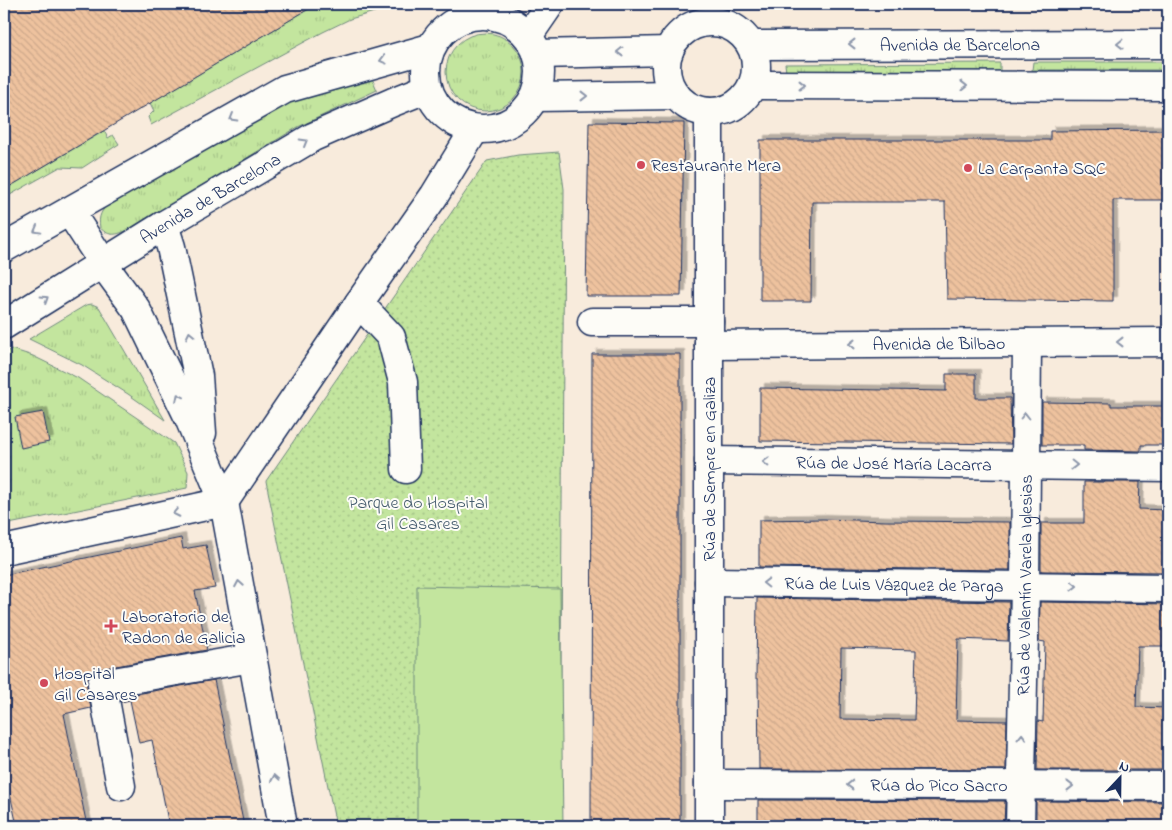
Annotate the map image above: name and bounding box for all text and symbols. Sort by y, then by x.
street label: Avenida de Barcelona [880,33,1040,60]
one-way arrow [848,39,856,49]
one-way arrow [1115,39,1123,49]
one-way arrow [616,46,624,57]
one-way arrow [380,55,388,65]
one-way arrow [798,80,806,90]
one-way arrow [960,81,968,91]
one-way arrow [580,91,588,101]
one-way arrow [229,112,238,122]
one-way arrow [298,139,307,149]
street label: Avenida de Barcelona [135,148,287,252]
place label: Restaurante Mera [651,154,781,180]
place label: La Carpanta SQC [978,157,1106,183]
marker: Restaurante Mera [635,159,647,171]
marker: La Carpanta SQC [962,162,974,174]
one-way arrow [33,224,42,234]
one-way arrow [40,296,49,305]
one-way arrow [185,330,196,339]
street label: Avenida de Bilbao [872,332,1006,359]
one-way arrow [1115,337,1123,347]
one-way arrow [848,338,856,349]
street label: Rúa de Sempre en Galiza [698,377,724,561]
one-way arrow [175,393,185,402]
one-way arrow [1020,412,1030,420]
street label: Rúa de José María Lacarra [796,451,992,480]
one-way arrow [762,457,770,467]
one-way arrow [1070,460,1078,471]
street label: Rúa de Valentín Varela Iglesias [1012,474,1042,696]
park label: Parque do Hospital Gil Casares [348,491,488,538]
one-way arrow [172,507,181,518]
street label: Rúa de Luis Vázquez de Parga [784,572,1004,602]
one-way arrow [762,578,770,588]
one-way arrow [234,580,244,588]
one-way arrow [1070,581,1078,591]
place label: Laboratorio de Radon de Galicia [122,605,245,652]
marker: Laboratorio de Radon de Galicia [104,619,118,633]
place label: Hospital Gil Casares [54,662,137,709]
marker: Hospital Gil Casares [38,677,50,689]
one-way arrow [1017,732,1027,740]
north arrow [1094,752,1144,802]
text: N [1116,756,1133,779]
one-way arrow [270,774,280,783]
street label: Rúa do Pico Sacro [870,774,1008,800]
one-way arrow [846,780,854,790]
one-way arrow [1066,781,1074,791]

